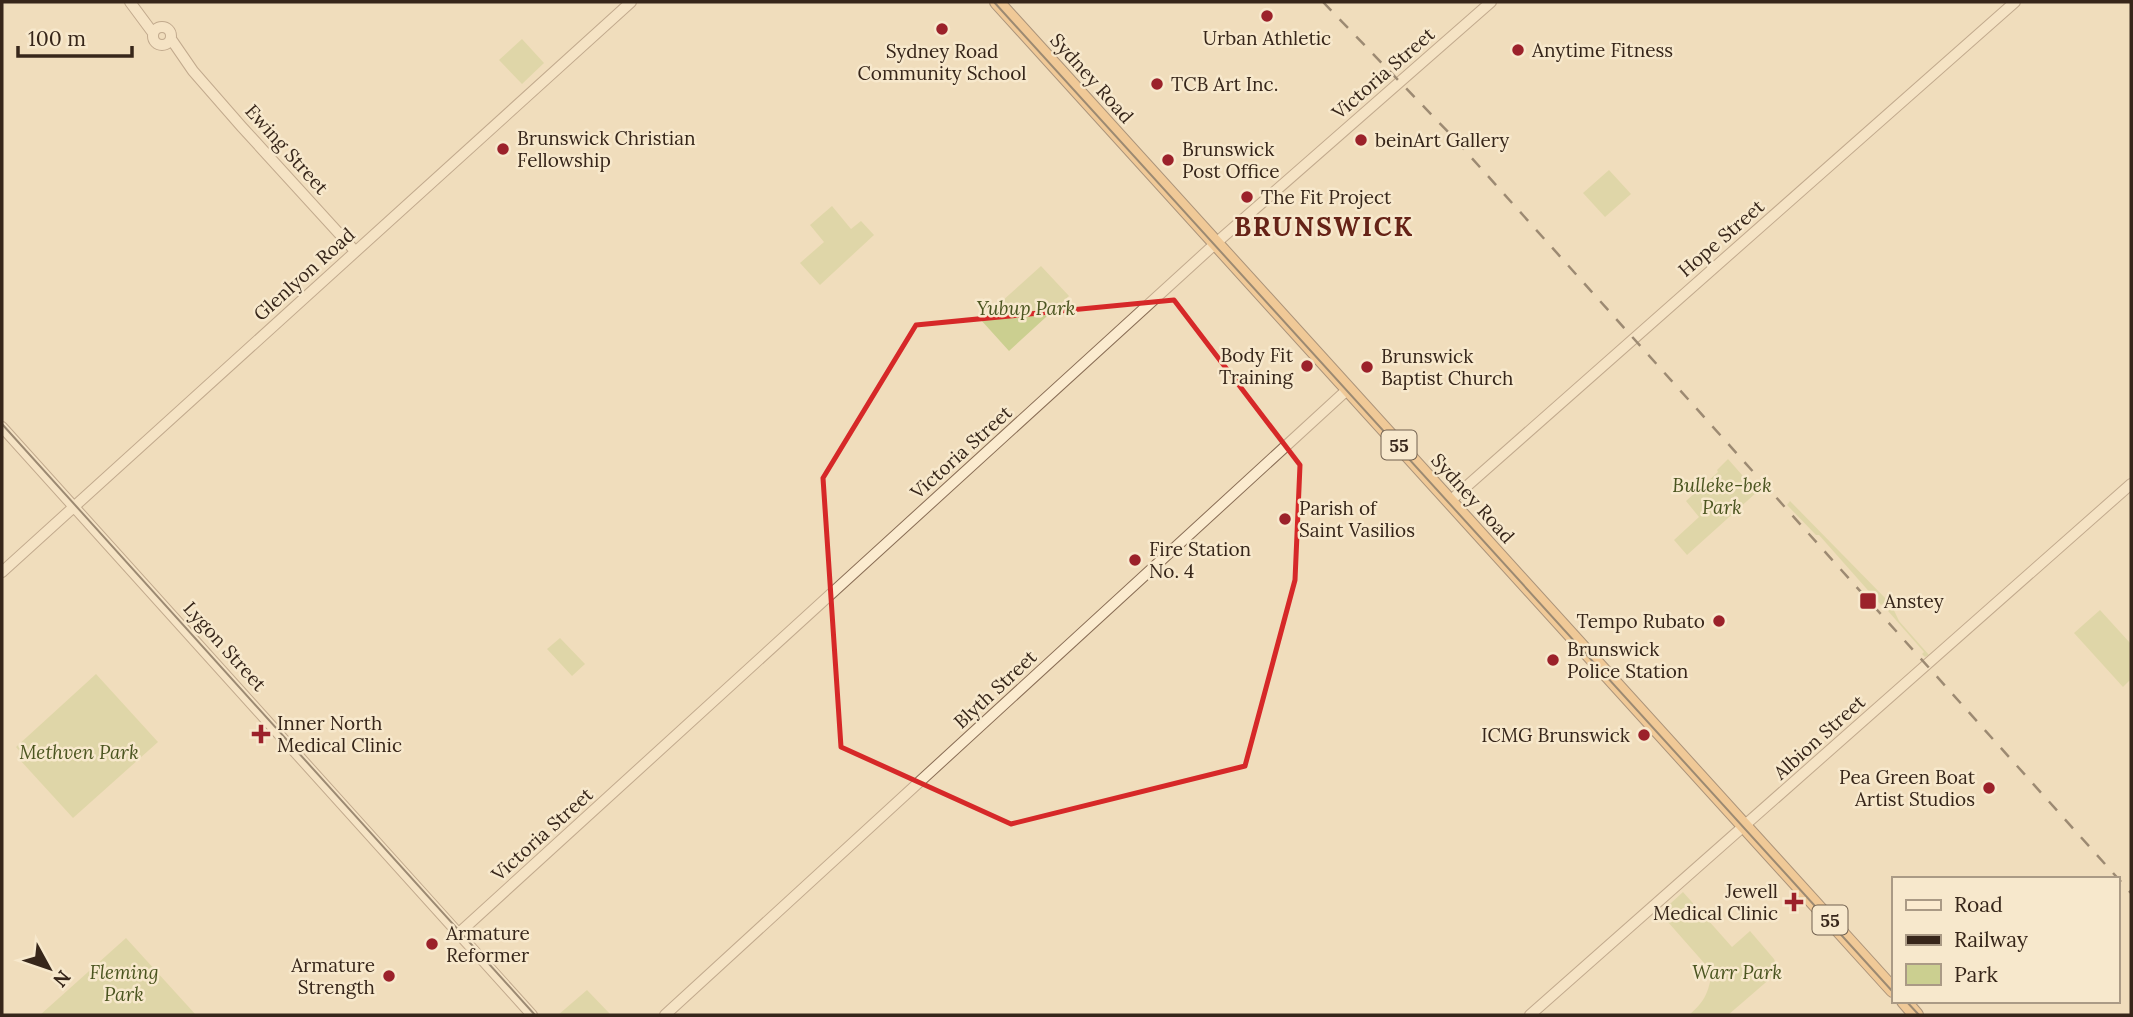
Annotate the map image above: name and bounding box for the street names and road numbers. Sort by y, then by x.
street label: Victoria Street [1326,21,1440,125]
street label: Sydney Road [1045,28,1139,128]
street label: Ewing Street [240,99,334,200]
street label: Hope Street [1673,194,1769,282]
street label: Glenlyon Road [248,222,360,326]
street label: Victoria Street [905,400,1017,504]
road number: 55 [1382,430,1416,460]
street label: Sydney Road [1426,448,1520,548]
street label: Lygon Street [179,596,272,696]
street label: Blyth Street [949,644,1042,733]
street label: Albion Street [1768,689,1870,785]
street label: Victoria Street [486,782,598,886]
road number: 55 [1812,905,1848,934]

